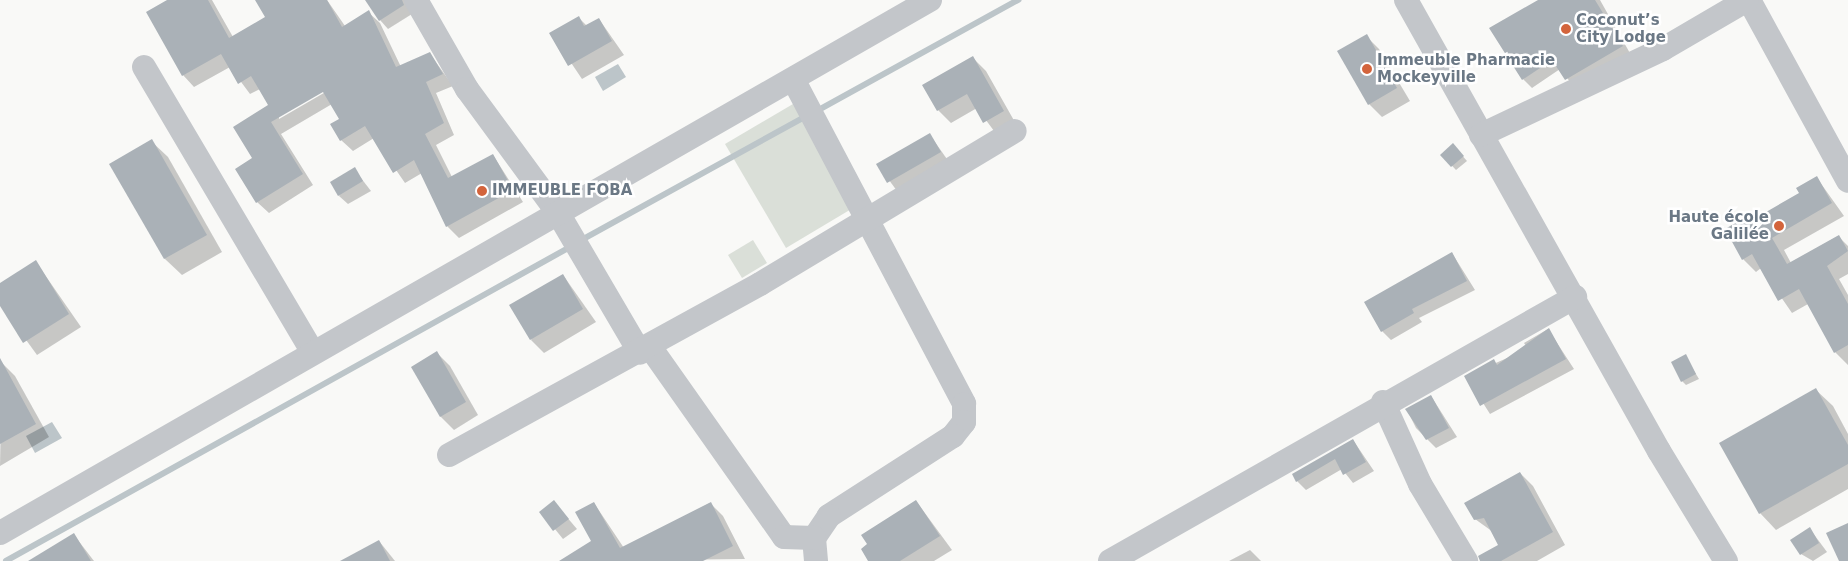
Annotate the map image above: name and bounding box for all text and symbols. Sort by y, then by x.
place label: Coconut’s City Lodge [1576,11,1666,46]
marker: Coconut’s City Lodge [1560,23,1572,35]
place label: Immeuble Pharmacie Mockeyville [1377,51,1555,86]
marker: Immeuble Pharmacie Mockeyville [1361,63,1373,75]
place label: IMMEUBLE FOBA [492,182,632,200]
marker: IMMEUBLE FOBA [476,185,488,197]
place label: Haute école Galilée [1668,208,1769,243]
marker: Haute école Galilée [1773,220,1785,232]

